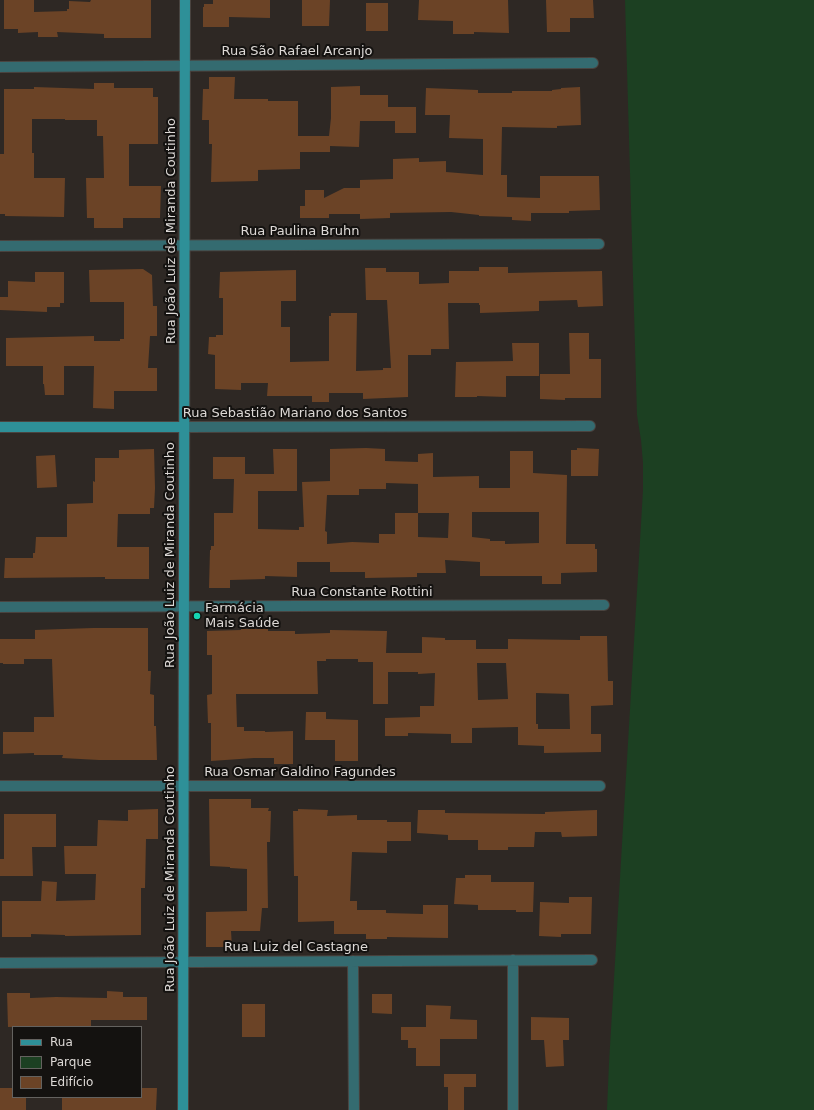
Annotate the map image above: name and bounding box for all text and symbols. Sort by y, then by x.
street label: Rua São Rafael Arcanjo [222,44,372,60]
street label: Rua João Luiz de Miranda Coutinho [164,118,180,344]
street label: Rua Paulina Bruhn [241,224,359,240]
street label: Rua Sebastião Mariano dos Santos [183,406,407,422]
street label: Rua João Luiz de Miranda Coutinho [163,442,179,668]
street label: Rua Constante Rottini [291,585,433,601]
place label: Farmácia Mais Saúde [205,601,279,632]
marker: Farmácia Mais Saúde [192,611,202,621]
street label: Rua Osmar Galdino Fagundes [204,765,396,781]
street label: Rua João Luiz de Miranda Coutinho [163,766,179,992]
street label: Rua Luiz del Castagne [224,940,368,956]
legend [12,1026,142,1098]
text: Rua [50,1035,73,1049]
text: Parque [50,1055,91,1069]
text: Edifício [50,1075,93,1089]

